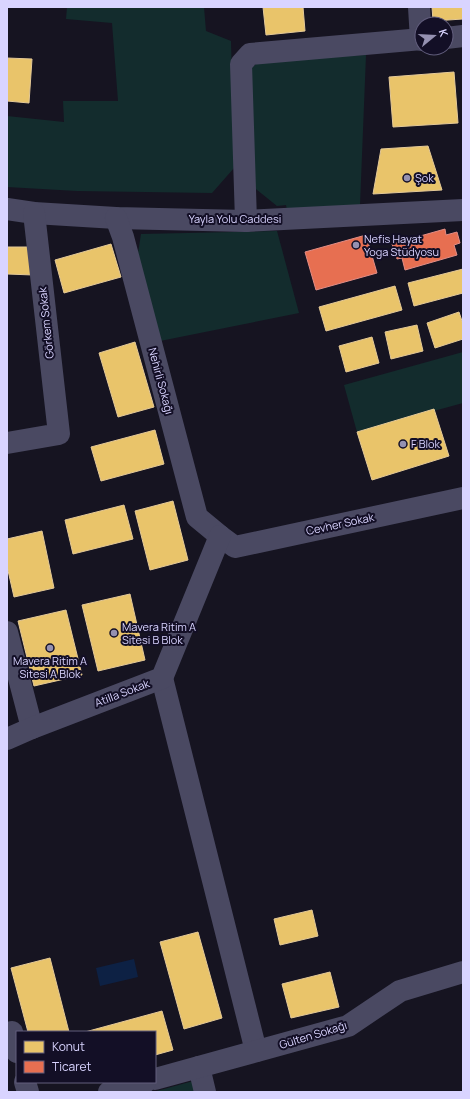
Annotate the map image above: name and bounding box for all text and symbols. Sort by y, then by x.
north arrow [414,16,454,56]
text: K [436,27,452,39]
place label: Şok [415,170,434,185]
marker: Şok [402,173,412,183]
street label: Yayla Yolu Caddesi [189,211,281,226]
place label: Nefis Hayat Yoga Stüdyosu [364,231,439,259]
marker: Nefis Hayat Yoga Stüdyosu [351,240,361,250]
street label: Görkem Sokak [34,286,57,359]
street label: Nehirli Sokağı [145,346,178,416]
place label: F Blok [411,436,441,451]
marker: F Blok [398,439,408,449]
street label: Cevher Sokak [305,509,376,538]
place label: Mavera Ritim A Sitesi B Blok [122,619,196,647]
marker: Mavera Ritim A Sitesi B Blok [109,628,119,638]
marker: Mavera Ritim A Sitesi A Blok [45,643,55,653]
place label: Mavera Ritim A Sitesi A Blok [13,653,87,681]
street label: Atilla Sokak [92,675,152,710]
street label: Gülten Sokağı [277,1017,349,1052]
legend [16,1031,156,1083]
text: Konut [52,1038,85,1055]
text: Ticaret [52,1058,91,1075]

